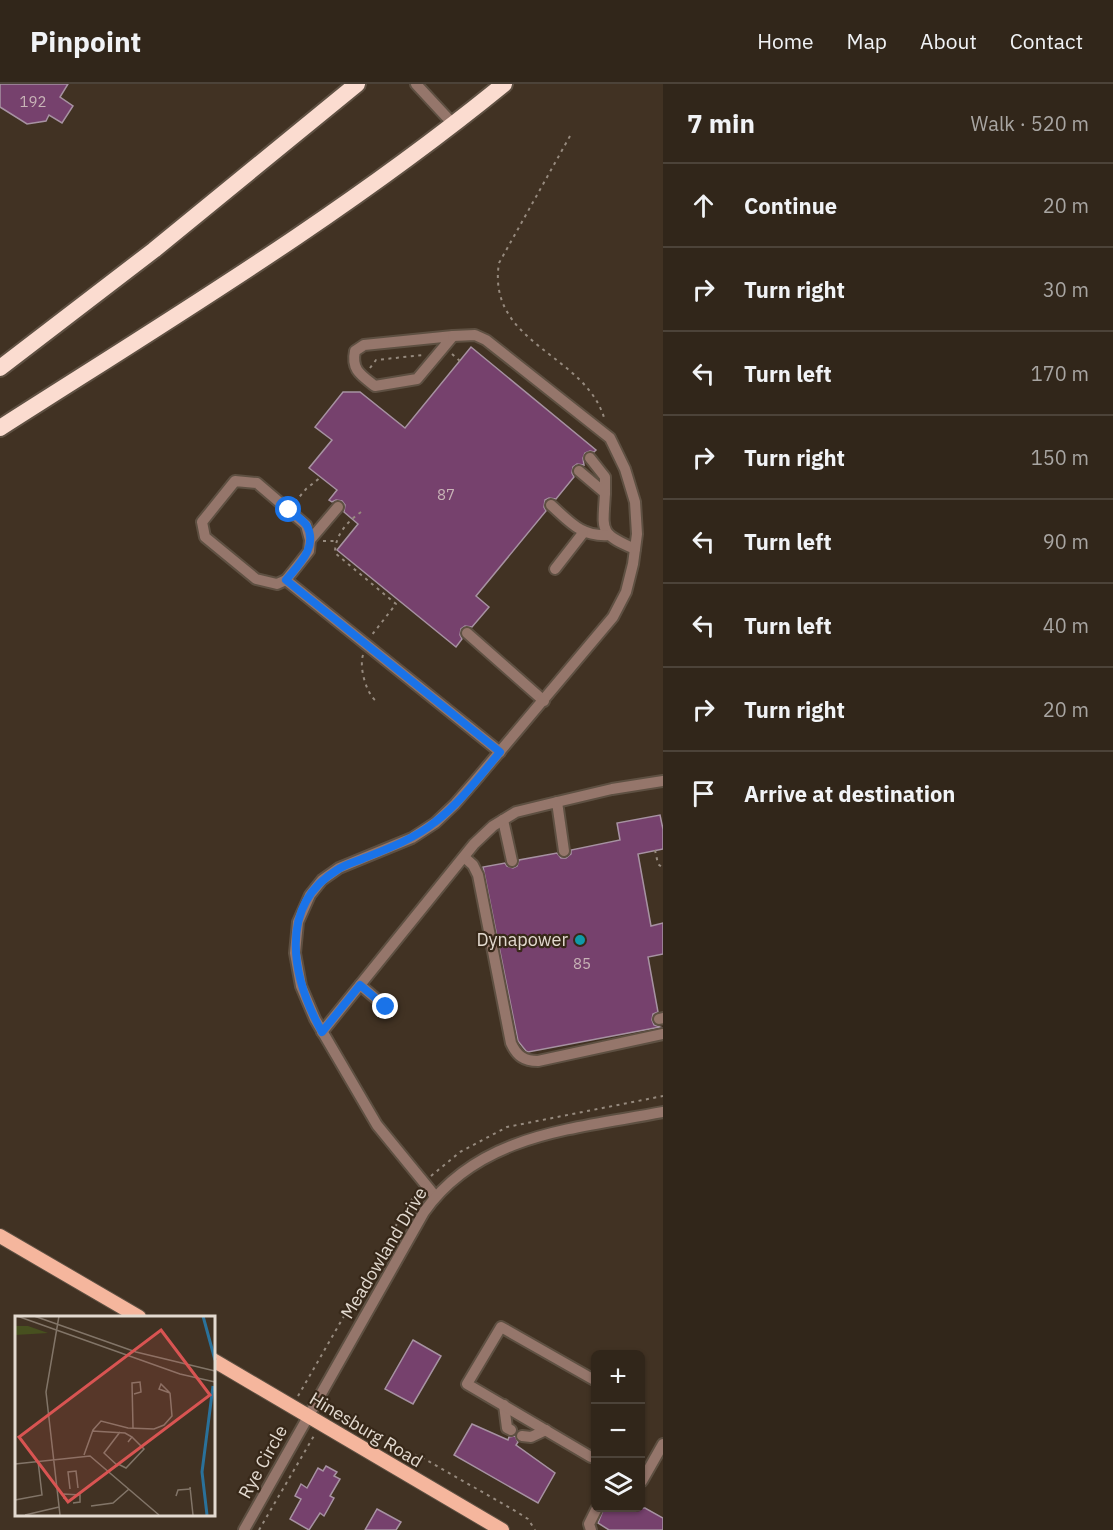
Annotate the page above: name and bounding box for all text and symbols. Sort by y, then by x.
text: Pinpoint [30,23,141,60]
text: Home [757,27,814,55]
text: Map [847,27,887,55]
text: About [920,27,977,55]
text: Contact [1010,27,1083,55]
house number: 192 [19,92,47,111]
text: 7 min [687,106,755,140]
text: Walk · 520 m [971,110,1089,137]
icon: ahead [687,189,720,222]
text: Continue [744,191,837,220]
text: 20 m [1043,192,1089,219]
icon: right [687,273,720,306]
text: Turn right [744,275,845,304]
text: 30 m [1043,276,1089,303]
icon: left [687,357,720,390]
text: Turn left [744,359,832,388]
text: 170 m [1031,360,1089,387]
icon: right [687,441,720,474]
text: Turn right [744,443,845,472]
text: 150 m [1031,444,1089,471]
house number: 87 [437,485,455,504]
route start [275,496,301,522]
icon: left [687,525,720,558]
text: Turn left [744,527,832,556]
text: 90 m [1043,528,1089,555]
icon: left [687,609,720,642]
text: Turn left [744,611,832,640]
text: 40 m [1043,612,1089,639]
icon: right [687,693,720,726]
text: Turn right [744,695,845,724]
text: 20 m [1043,696,1089,723]
icon: arrive [687,777,720,810]
text: Arrive at destination [744,779,955,808]
place label: Dynapower [476,928,568,951]
marker: Dynapower [573,933,587,947]
house number: 85 [573,954,591,973]
route end [372,993,398,1019]
street label: Meadowland Drive [335,1183,432,1323]
inset map [15,1316,214,1515]
map controls [591,1350,645,1512]
button: + [591,1350,645,1404]
street label: Hinesburg Road [305,1387,427,1472]
button: − [591,1404,645,1458]
street label: Rye Circle [233,1421,292,1503]
button: layers [591,1458,645,1512]

